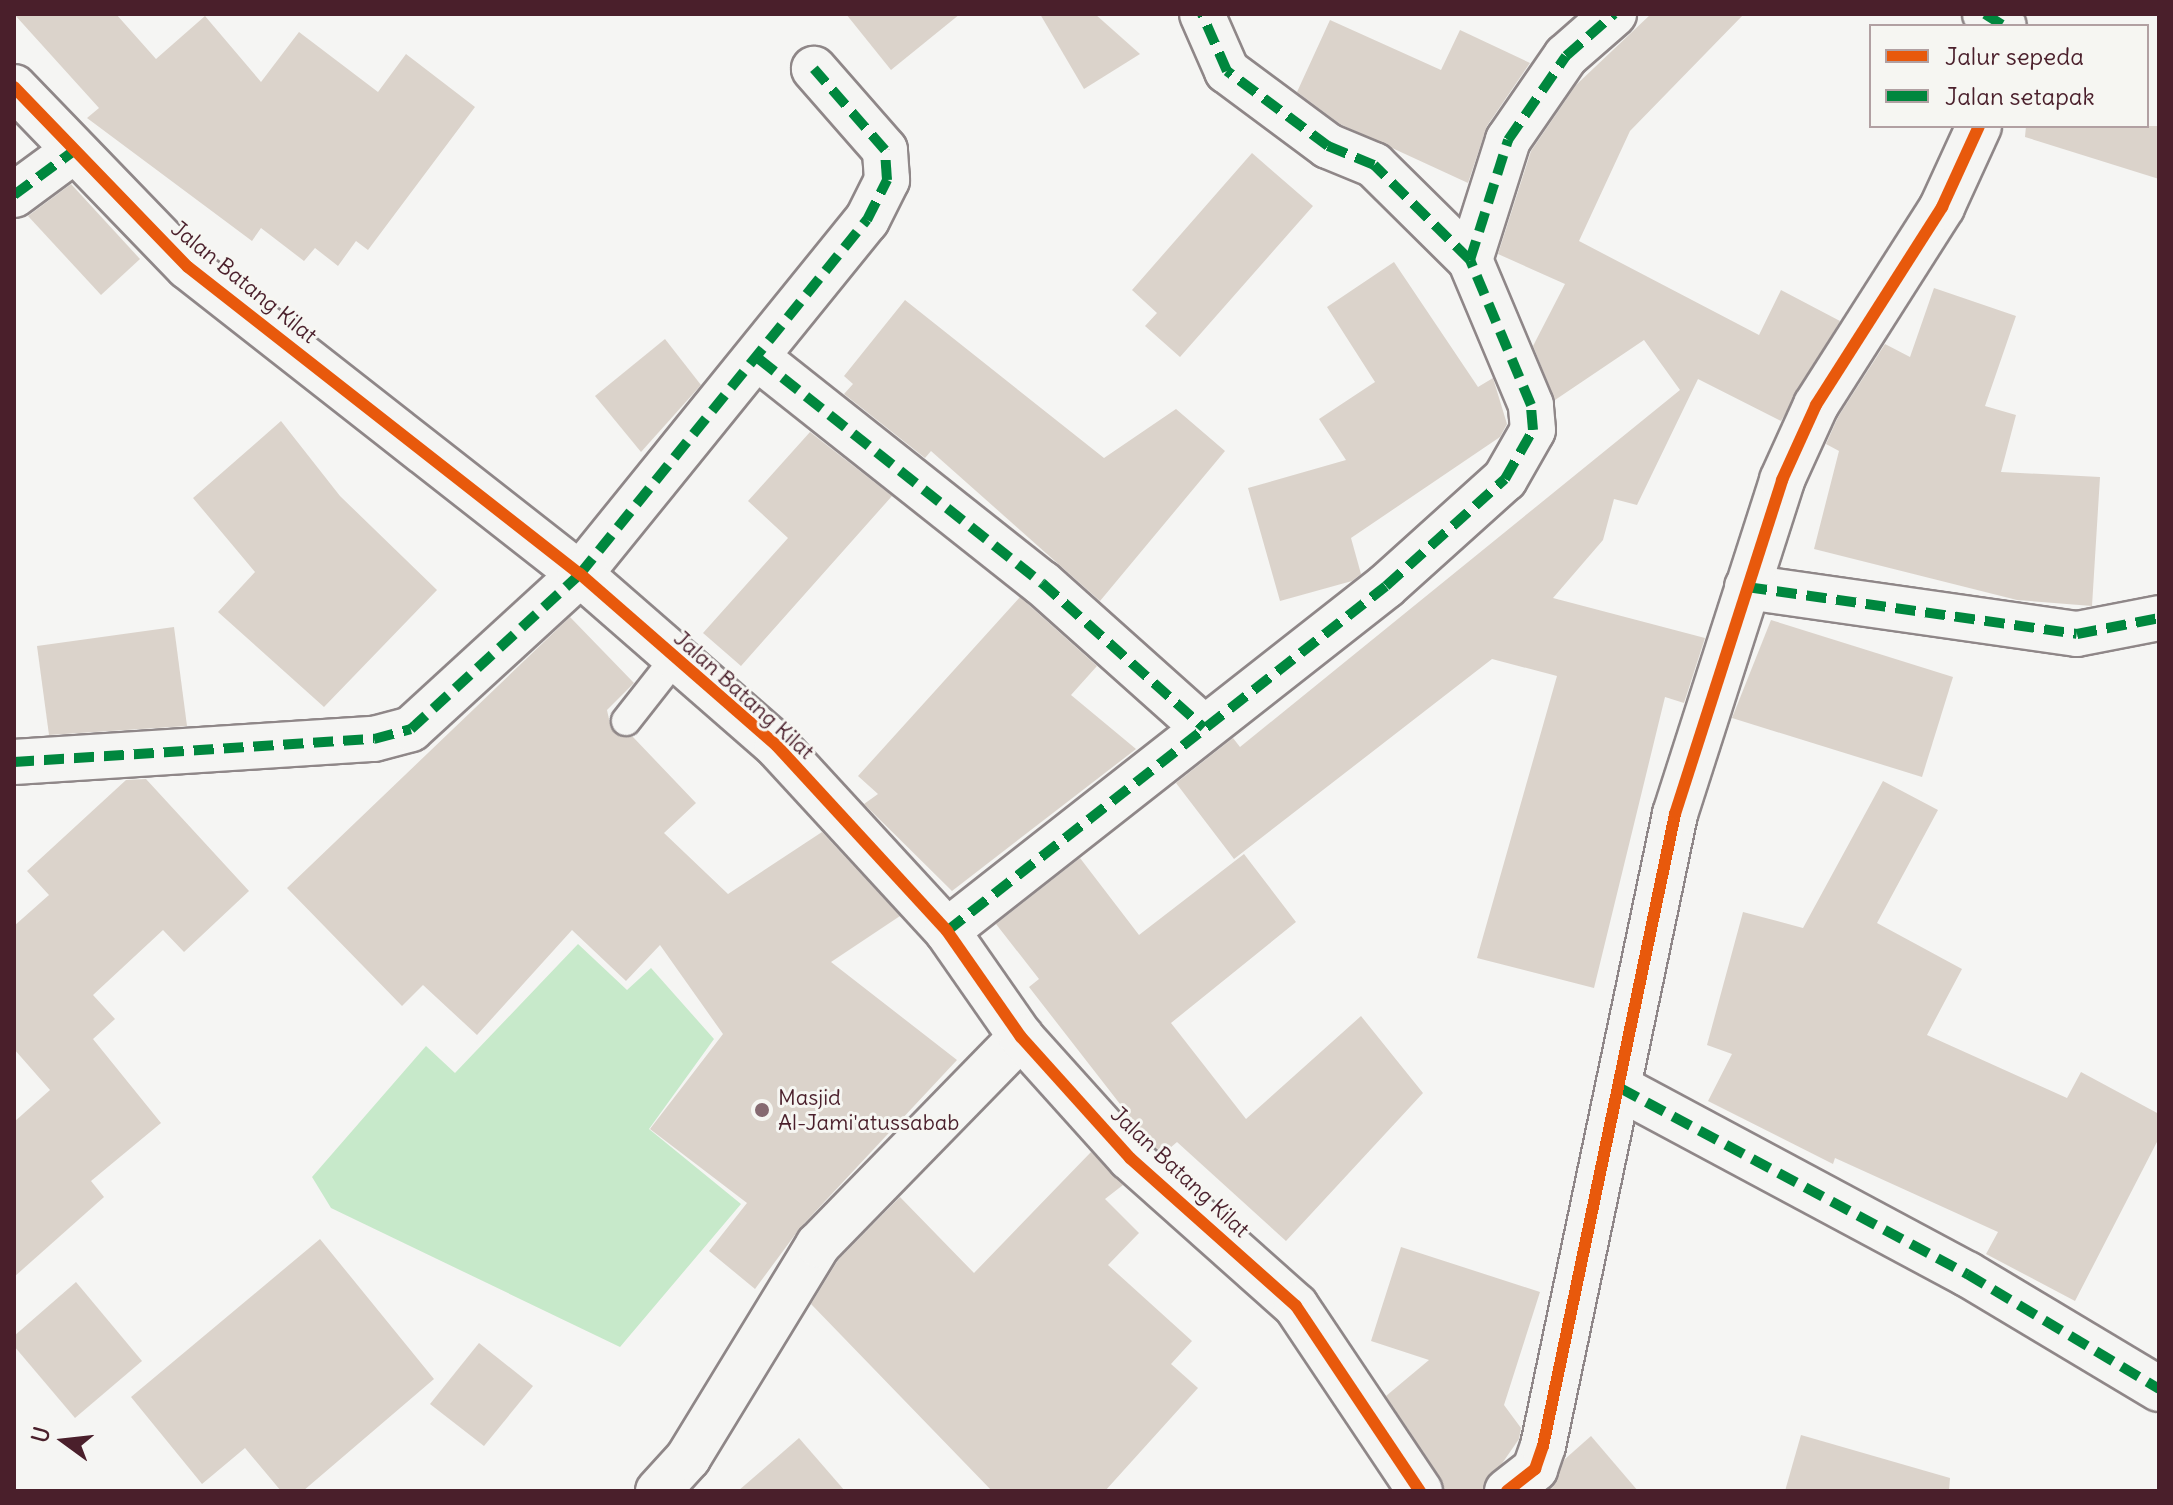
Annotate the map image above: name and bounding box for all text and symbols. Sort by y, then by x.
legend [1869,24,2149,128]
text: Jalur sepeda [1945,41,2084,71]
text: Jalan setapak [1945,81,2095,111]
street label: Jalan Batang Kilat [166,215,322,349]
street label: Jalan Batang Kilat [668,625,820,765]
place label: Masjid Al-Jami'atussabab [778,1084,959,1136]
marker: Masjid Al-Jami'atussabab [753,1101,771,1119]
street label: Jalan Batang Kilat [1105,1101,1255,1243]
north arrow [24,1401,104,1481]
text: U [25,1424,56,1446]

